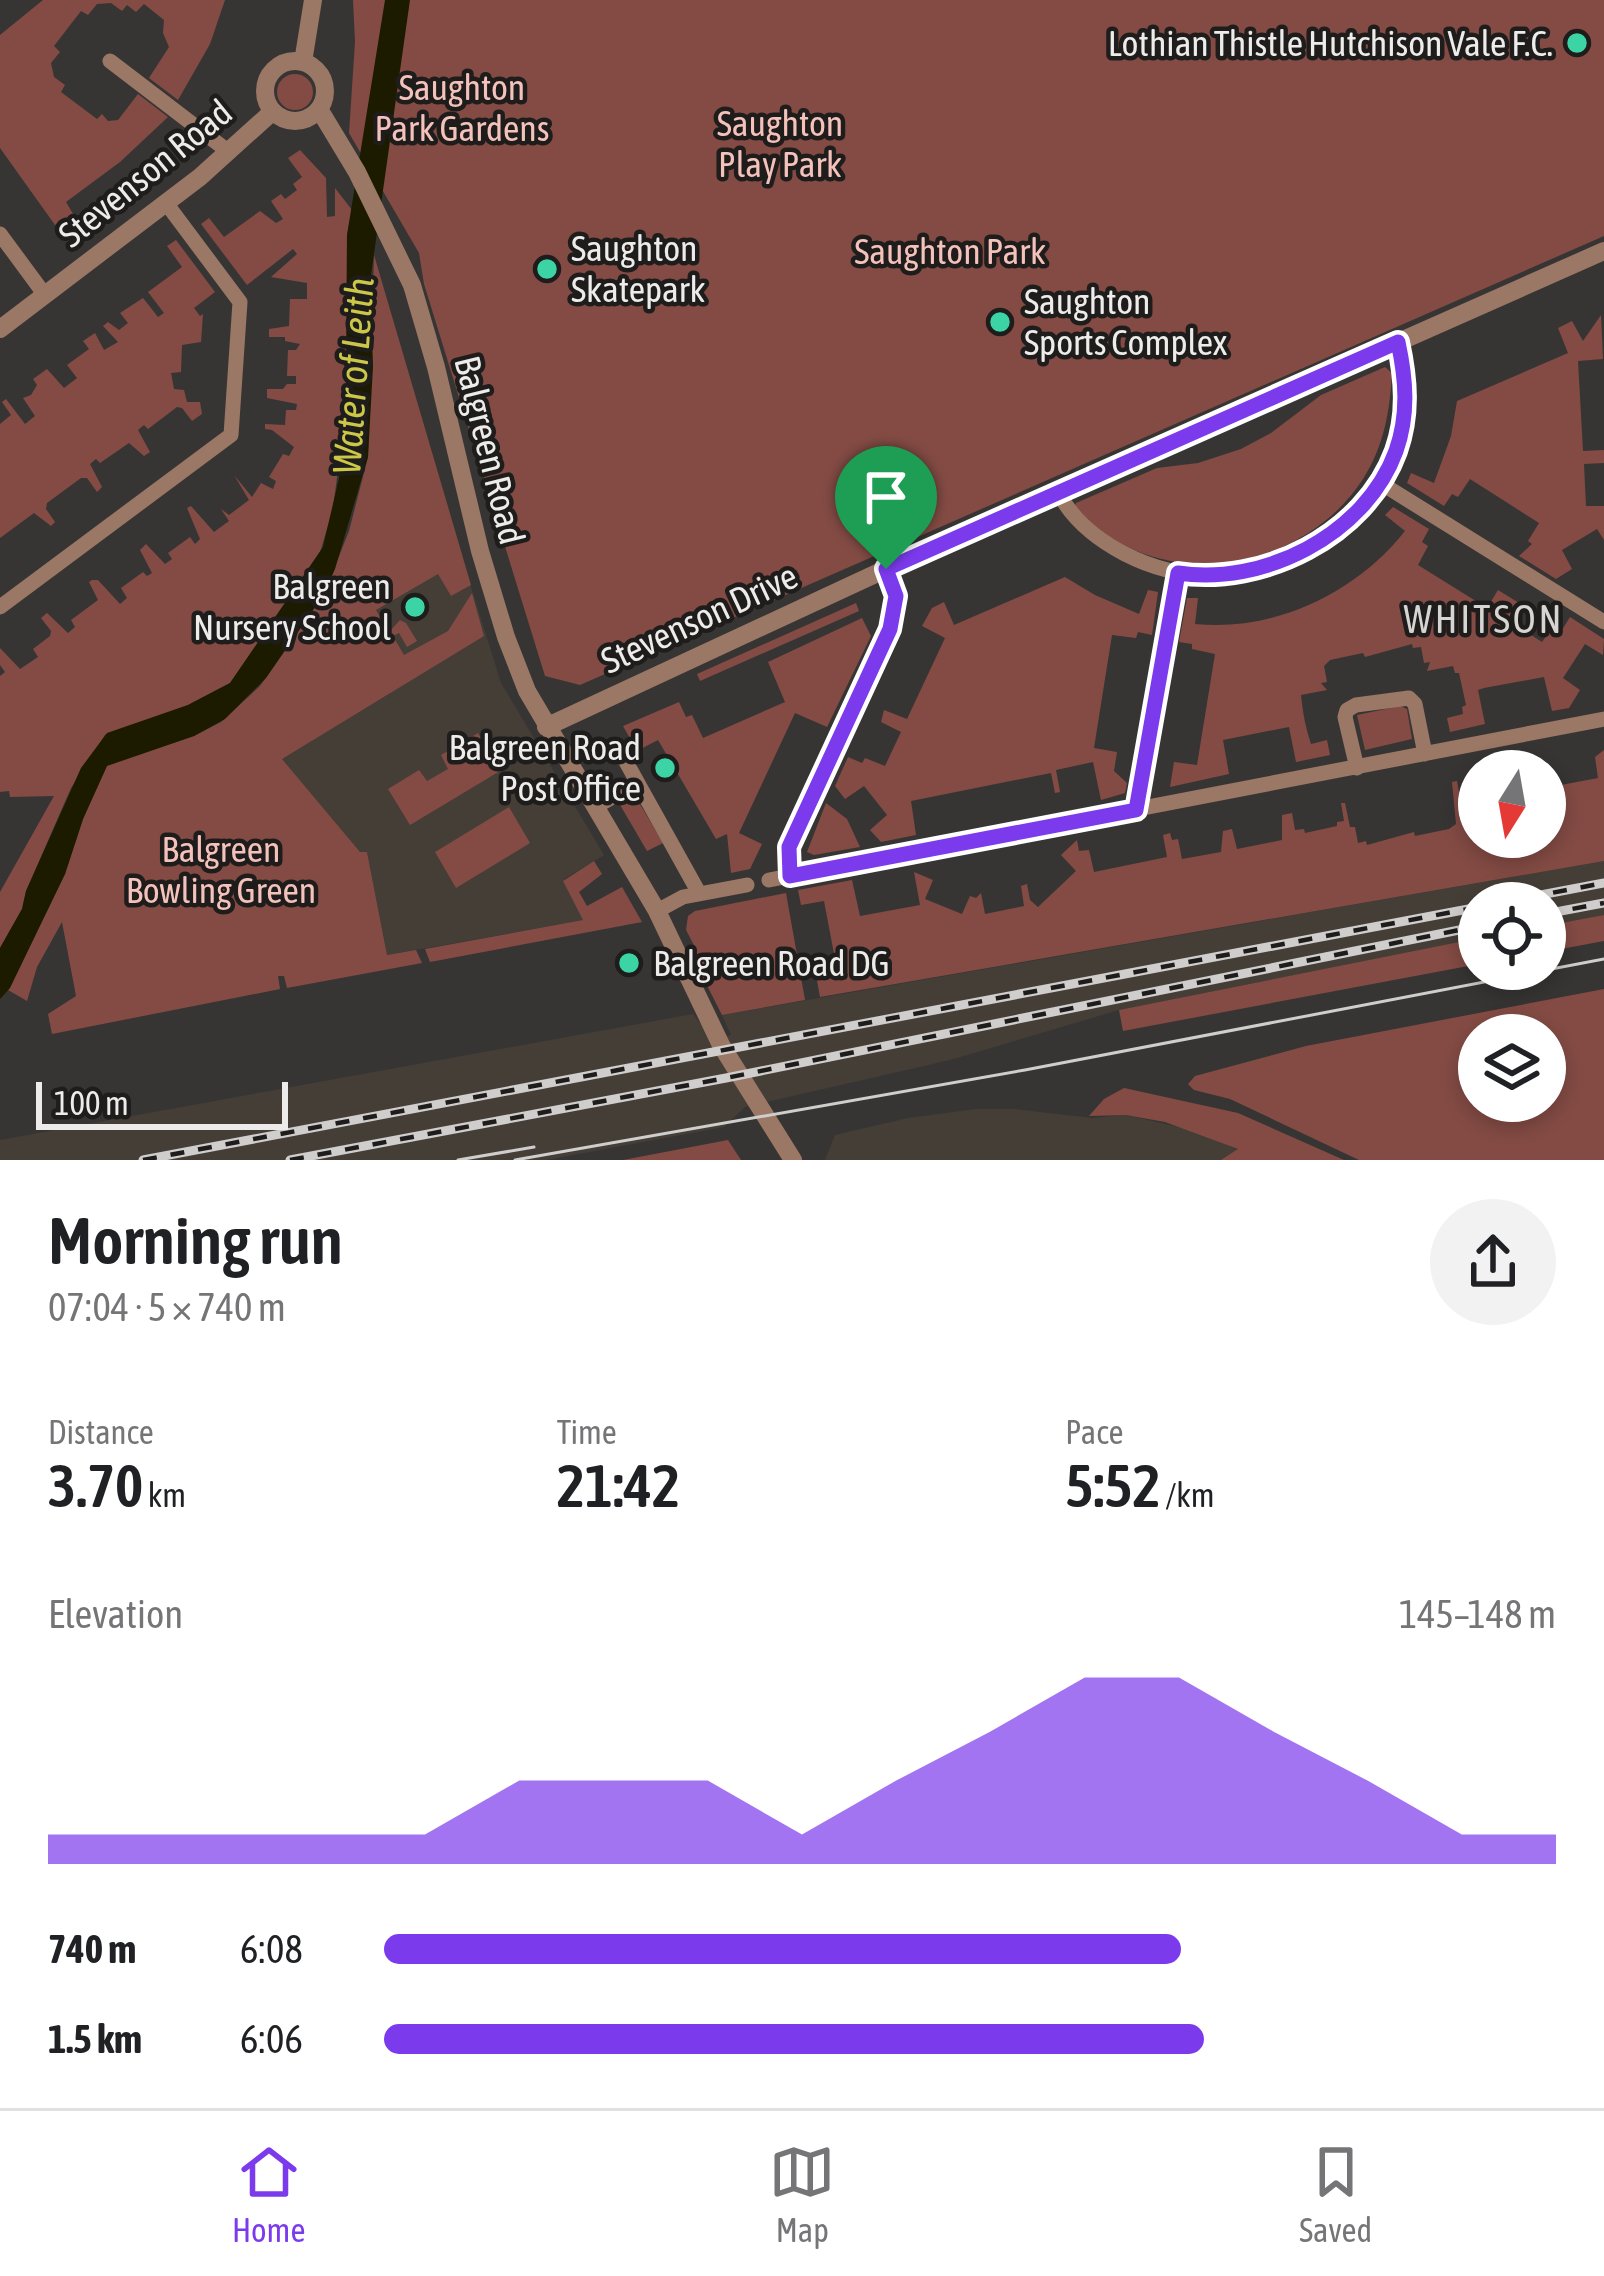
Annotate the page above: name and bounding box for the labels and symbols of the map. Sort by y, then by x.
place label: Lothian Thistle Hutchison Vale F.C. [1108,22,1553,64]
marker: Lothian Thistle Hutchison Vale F.C. [1564,30,1590,56]
park label: Saughton Park Gardens [374,66,550,149]
street label: Stevenson Road [50,91,240,255]
park label: Saughton Play Park [717,102,843,185]
place label: Saughton Skatepark [571,227,705,310]
park label: Saughton Park [854,230,1046,272]
marker: Saughton Skatepark [534,256,560,282]
water label: Water of Leith [324,276,382,476]
place label: Saughton Sports Complex [1024,280,1227,363]
marker: Saughton Sports Complex [987,309,1013,335]
street label: Balgreen Road [446,352,534,548]
pin [835,446,937,569]
street label: Stevenson Drive [594,554,804,682]
place label: Balgreen Nursery School [193,565,391,648]
marker: Balgreen Nursery School [402,594,428,620]
district label: WHITSON [1403,597,1565,641]
place label: Balgreen Road Post Office [448,726,641,809]
north arrow [1458,750,1566,858]
marker: Balgreen Road Post Office [652,755,678,781]
park label: Balgreen Bowling Green [126,828,316,911]
place label: Balgreen Road DG [653,942,890,984]
marker: Balgreen Road DG [616,950,642,976]
scale bar [36,1076,288,1129]

